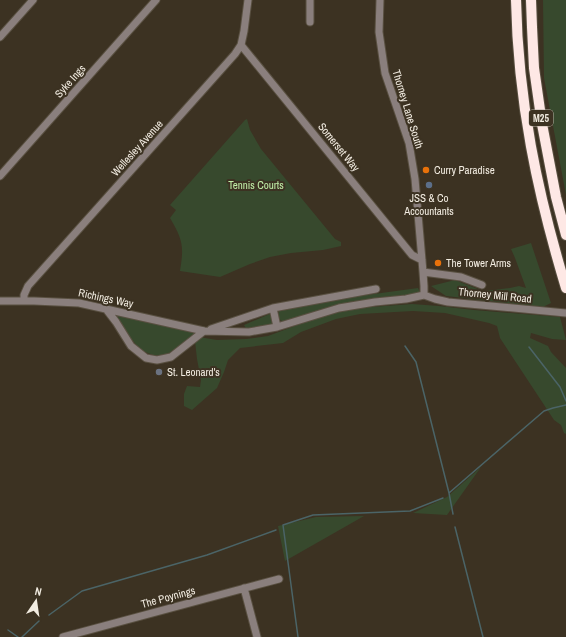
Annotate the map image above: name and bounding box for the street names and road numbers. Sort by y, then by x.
street label: Syke Ings [52,61,89,100]
street label: Thorney Lane South [389,68,427,150]
road number: M25 [529,110,553,126]
street label: Wellesley Avenue [108,117,166,179]
street label: Somerset Way [315,120,363,175]
street label: Thorney Mill Road [458,284,532,306]
street label: Richings Way [77,285,135,311]
street label: The Poynings [139,583,197,611]

